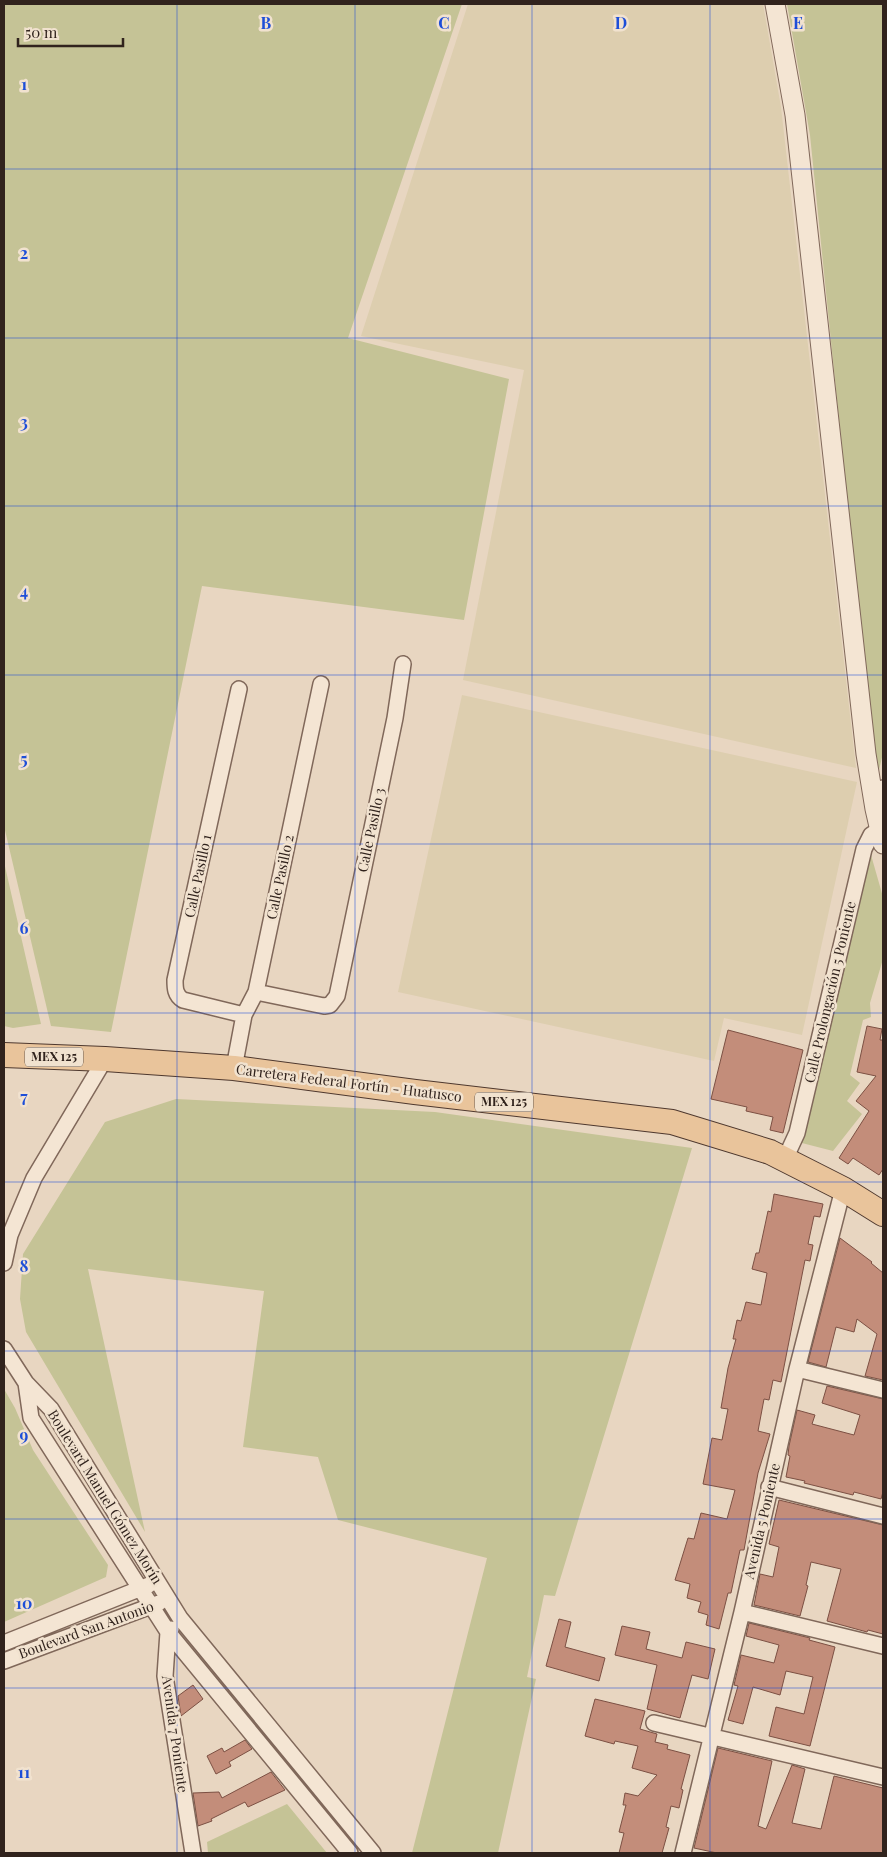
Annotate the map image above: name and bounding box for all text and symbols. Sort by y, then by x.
text: B [261,12,272,33]
text: C [438,12,450,33]
text: D [615,12,627,33]
text: E [793,12,803,33]
scale bar [18,15,122,47]
text: 50 m [25,22,58,42]
text: 1 [21,73,27,94]
text: 2 [20,242,28,263]
text: 3 [20,411,28,432]
text: 4 [20,580,28,601]
text: 5 [20,748,28,769]
street label: Calle Pasillo 3 [352,786,389,874]
street label: Calle Pasillo 2 [261,832,298,921]
street label: Calle Pasillo 1 [179,833,216,919]
street label: Calle Prolongación 5 Poniente [799,899,860,1085]
text: 6 [20,917,29,938]
road number: MEX 125 [25,1048,83,1066]
street label: Carretera Federal Fortín - Huatusco [235,1059,463,1106]
text: 7 [20,1086,28,1107]
road number: MEX 125 [475,1092,533,1112]
text: 8 [20,1255,29,1276]
street label: Boulevard Manuel Gómez Morín [44,1406,167,1588]
text: 9 [20,1424,29,1445]
street label: Avenida 5 Poniente [739,1461,784,1582]
text: 10 [16,1592,32,1613]
street label: Boulevard San Antonio [16,1596,156,1663]
street label: Avenida 7 Poniente [158,1673,193,1794]
text: 11 [18,1761,30,1782]

